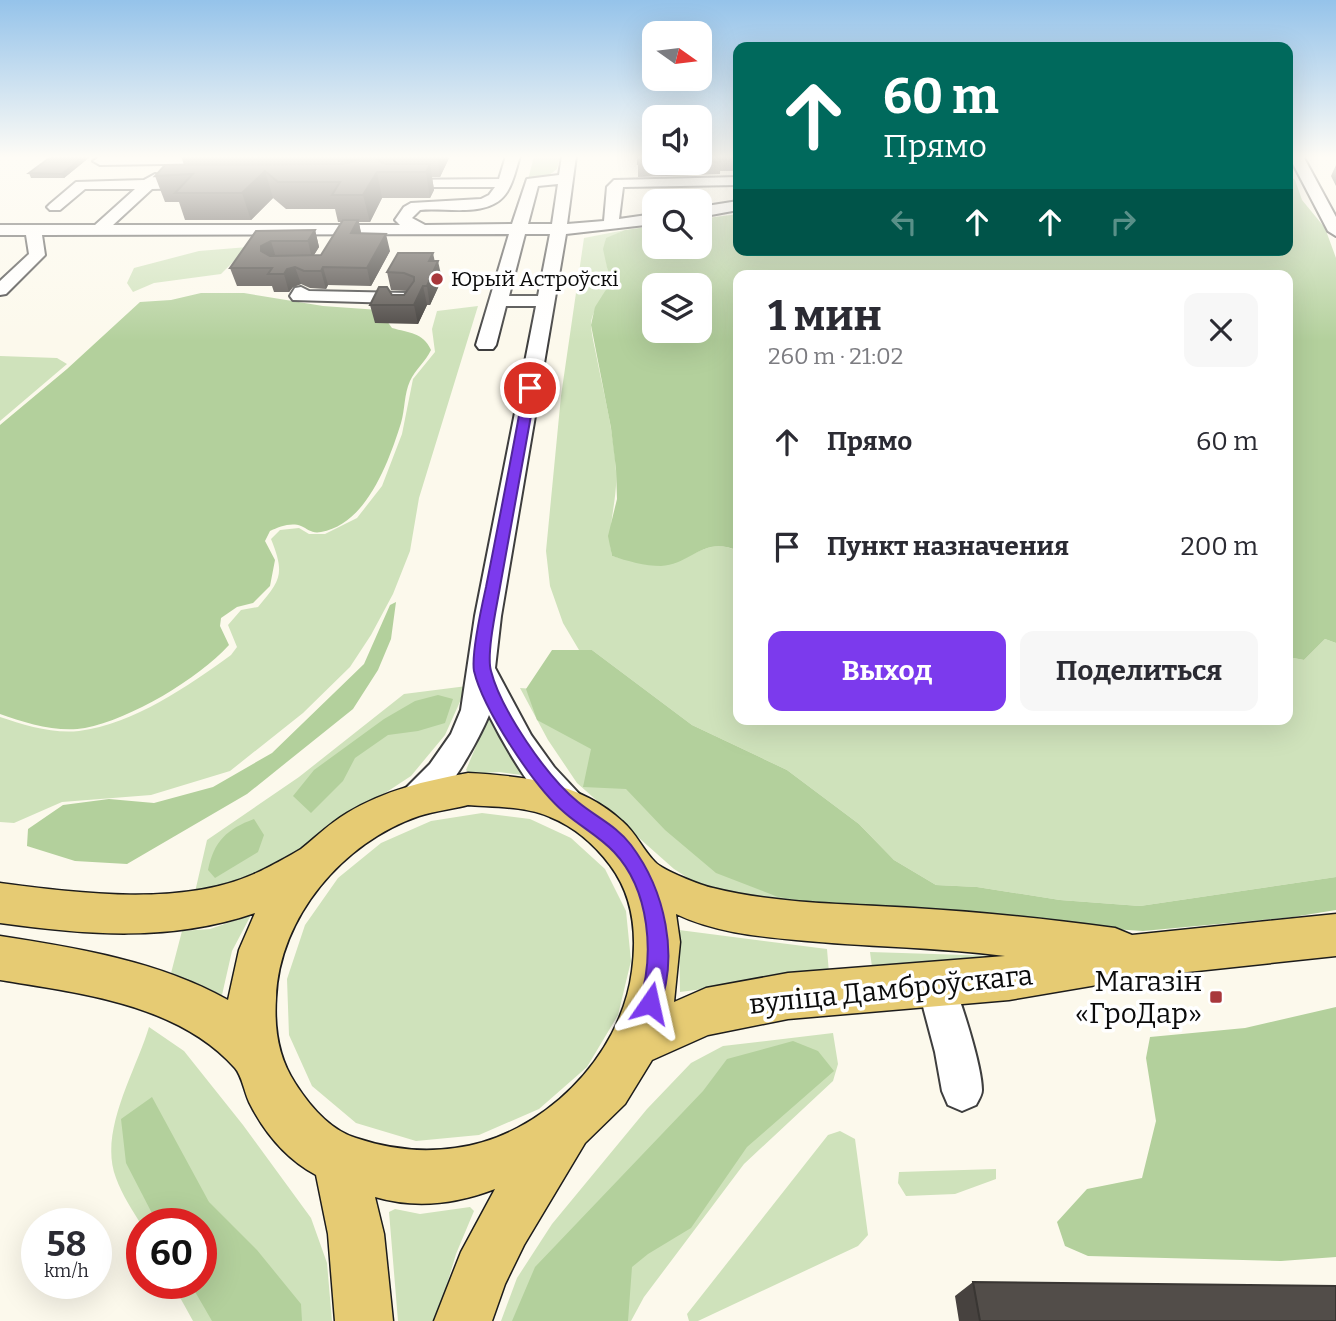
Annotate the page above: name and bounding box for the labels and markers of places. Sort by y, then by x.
place label: Юрый Астроўскі [451,266,619,292]
marker: Юрый Астроўскі [429,271,445,287]
pin [500,358,560,418]
place label: Магазін «ГроДар» [1075,965,1202,1030]
marker: Магазін «ГроДар» [1208,989,1224,1005]

